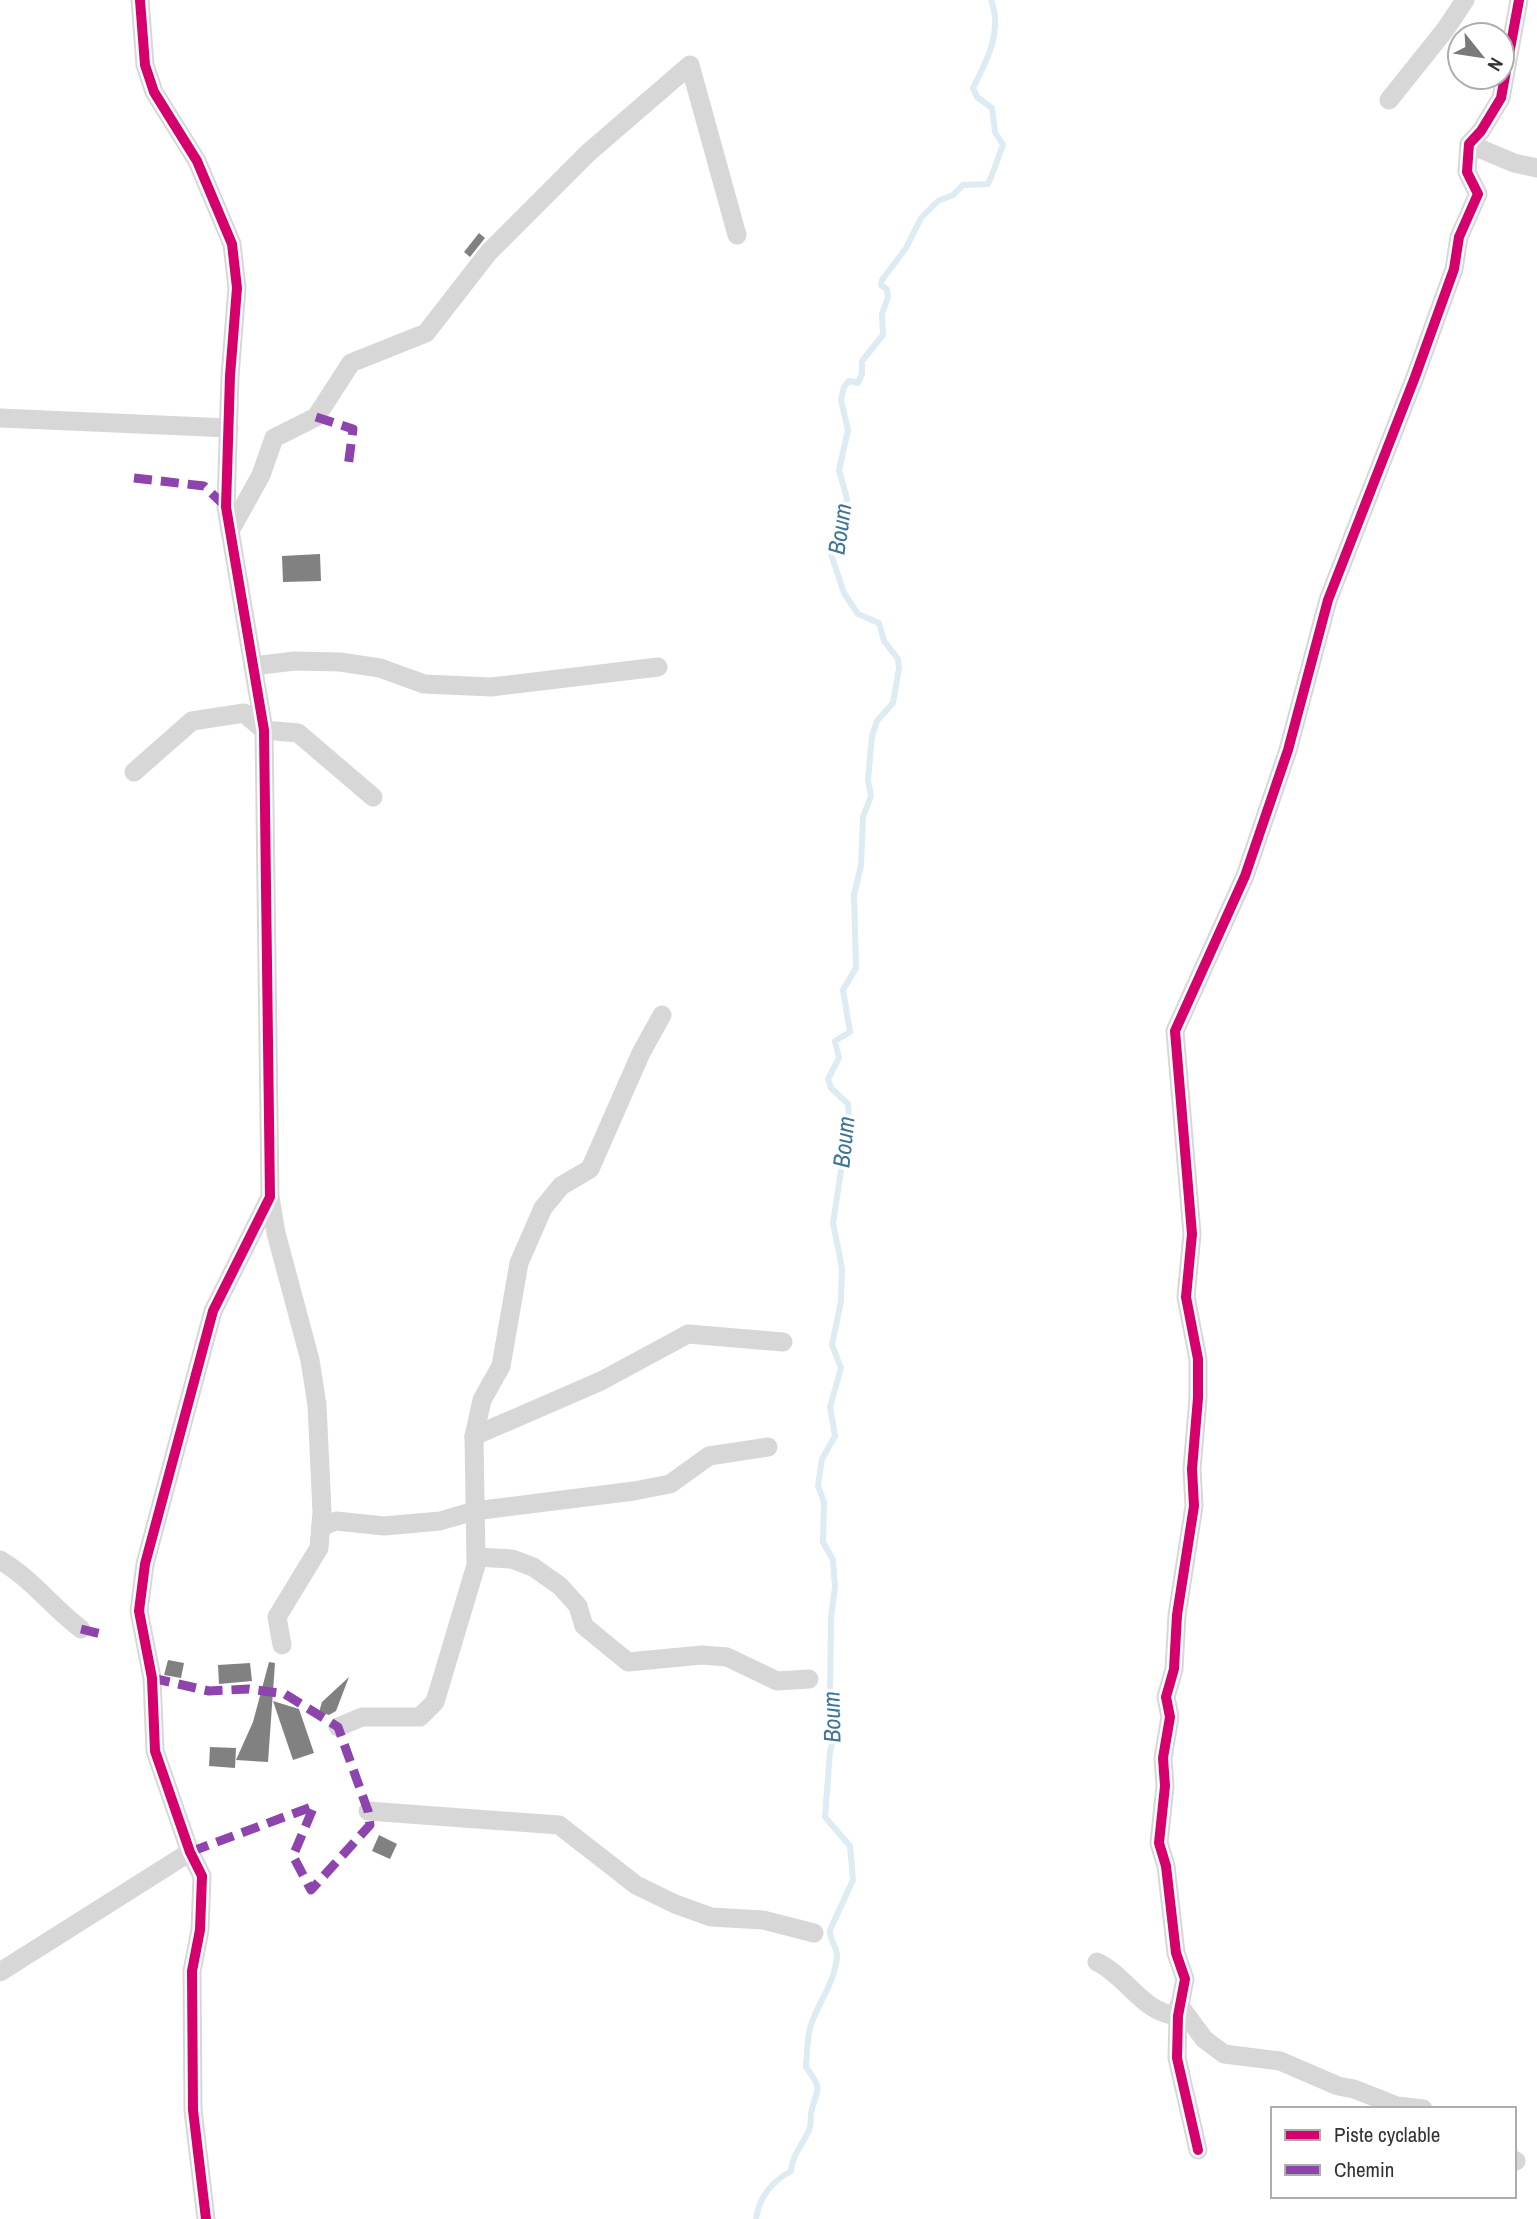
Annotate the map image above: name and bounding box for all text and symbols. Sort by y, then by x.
north arrow [1446,21,1516,91]
text: N [1482,53,1510,76]
water label: Boum [820,501,858,557]
water label: Boum [824,1115,862,1169]
water label: Boum [815,1691,847,1743]
legend [1271,2107,1516,2198]
text: Piste cyclable [1334,2120,1440,2149]
text: Chemin [1334,2155,1394,2184]

